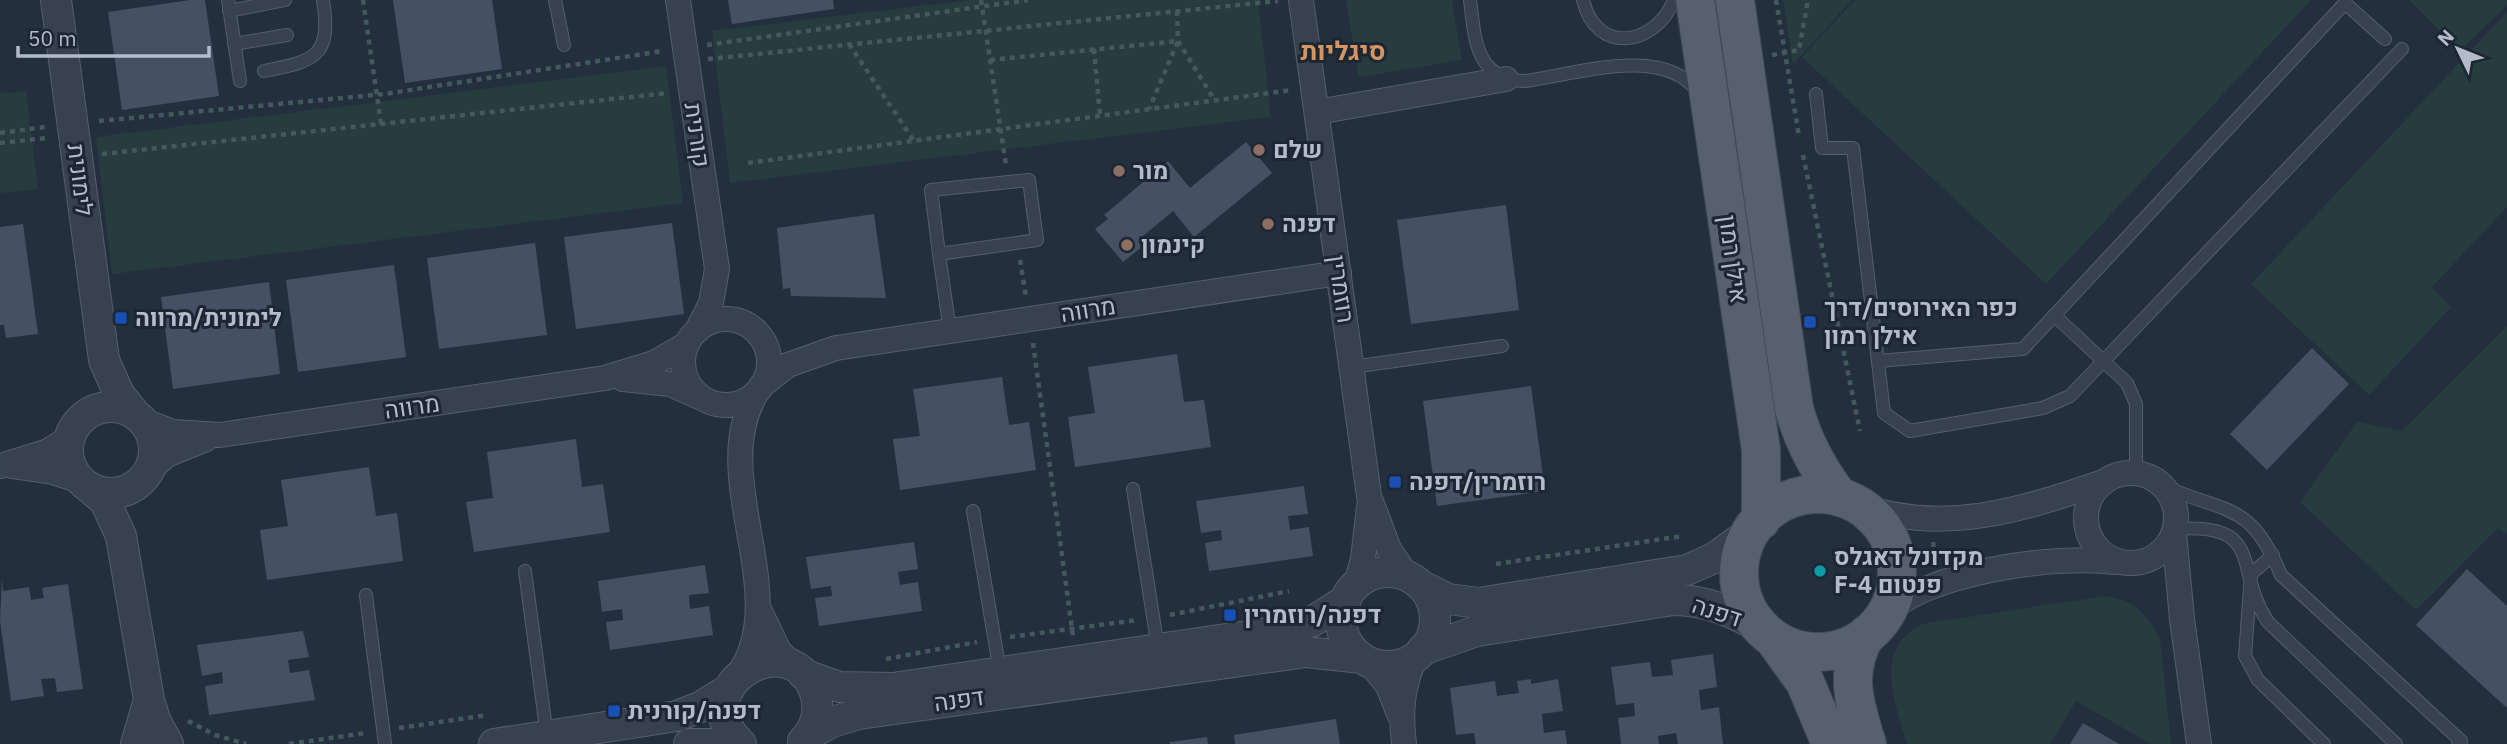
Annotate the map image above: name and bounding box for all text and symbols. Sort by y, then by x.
scale bar [18,14,208,58]
north arrow [2423,14,2493,84]
text: 50 m [28,24,77,52]
text: N [2432,24,2459,51]
district label: סיגליות [1301,33,1385,67]
street label: קורנית [678,101,718,169]
place label: שלם [1273,133,1322,165]
street label: לימונית [61,142,101,218]
marker: שלם [1251,142,1267,158]
place label: מור [1133,154,1168,186]
marker: מור [1111,163,1127,179]
place label: דפנה [1282,207,1336,239]
street label: אילן רמון [1712,213,1756,305]
marker: דפנה [1260,216,1276,232]
place label: קינמון [1141,228,1205,260]
marker: קינמון [1119,237,1135,253]
street label: רוזמרין [1321,253,1363,325]
street label: מרווה [1058,289,1118,329]
place label: כפר האירוסים/דרך אילן רמון [1824,291,2018,351]
place label: לימונית/מרווה [135,301,282,333]
marker: לימונית/מרווה [113,310,129,326]
marker: כפר האירוסים/דרך אילן רמון [1802,314,1818,330]
street label: מרווה [382,386,441,426]
place label: רוזמרין/דפנה [1409,465,1546,497]
marker: רוזמרין/דפנה [1387,474,1403,490]
place label: מקדונל דאגלס F-4 פנטום [1834,540,1983,600]
marker: מקדונל דאגלס F-4 פנטום [1812,563,1828,579]
street label: דפנה [1688,588,1746,634]
place label: דפנה/רוזמרין [1244,598,1381,630]
marker: דפנה/רוזמרין [1222,607,1238,623]
street label: דפנה [932,680,986,718]
place label: דפנה/קורנית [628,694,761,726]
marker: דפנה/קורנית [606,703,622,719]

